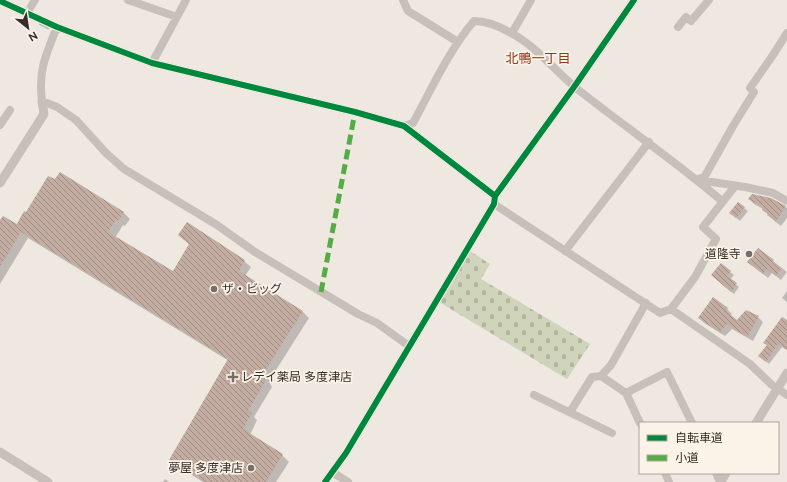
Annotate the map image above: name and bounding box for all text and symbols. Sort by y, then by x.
north arrow [8,8,48,48]
text: N [26,28,40,44]
district label: 北鴨一丁目 [505,51,571,66]
place label: 道隆寺 [705,247,741,261]
marker: 道隆寺 [744,249,754,259]
place label: ザ・ビッグ [222,282,282,296]
marker: ザ・ビッグ [209,284,219,294]
place label: レデイ薬局 多度津店 [241,370,352,384]
marker: レデイ薬局 多度津店 [228,372,238,382]
legend [639,422,779,474]
text: 自転車道 [675,431,723,445]
text: 小道 [675,451,699,465]
place label: 夢屋 多度津店 [168,461,243,475]
marker: 夢屋 多度津店 [246,463,256,473]

